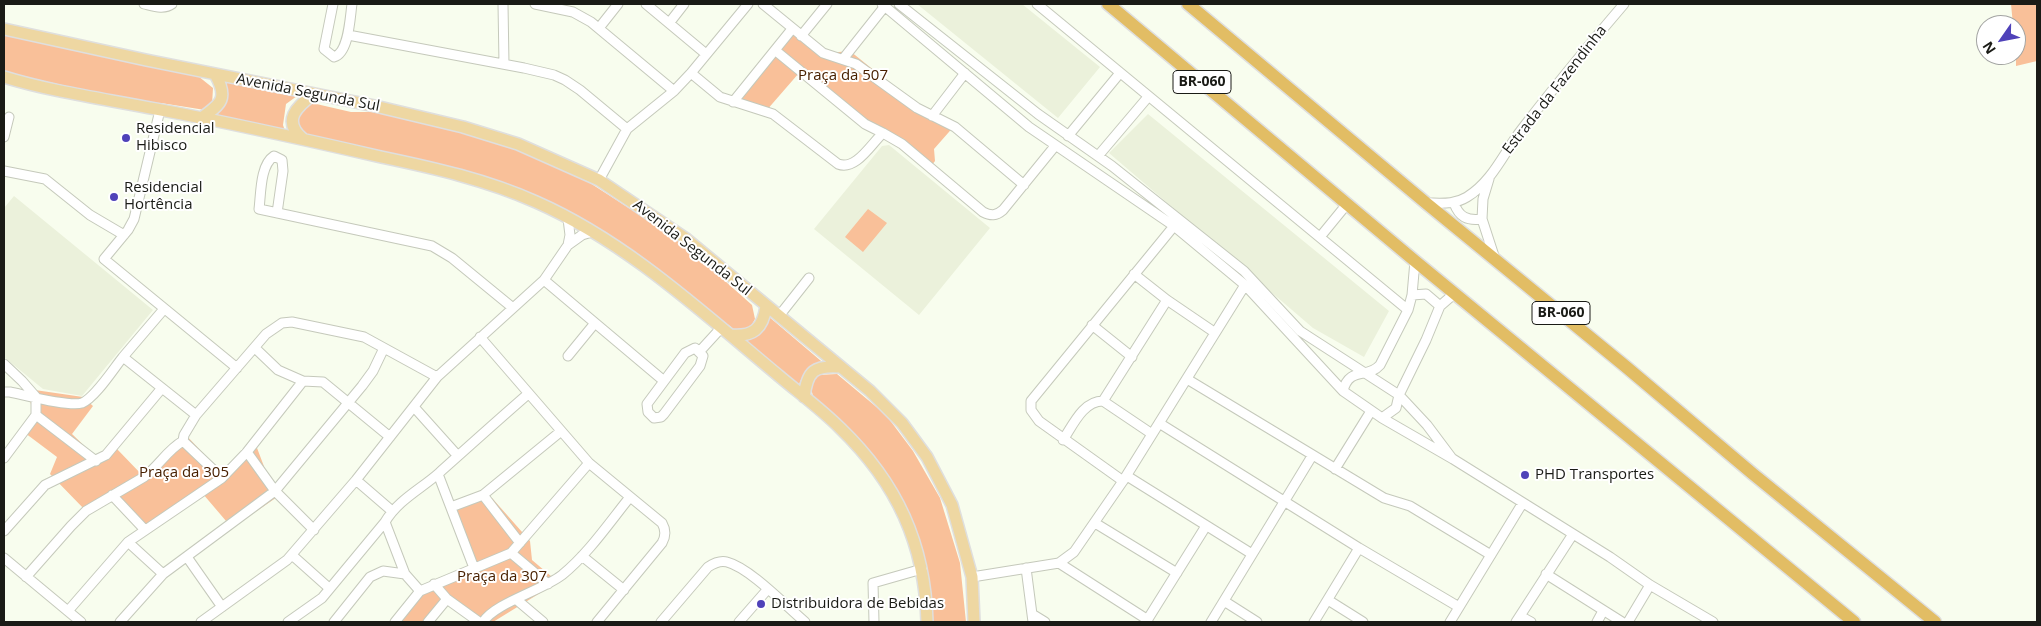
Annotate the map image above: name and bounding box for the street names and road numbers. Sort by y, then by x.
street label: Estrada da Fazendinha [1499,22,1611,158]
street label: Avenida Segunda Sul [235,70,381,116]
road number: BR-060 [1173,70,1231,94]
street label: Avenida Segunda Sul [629,196,755,300]
road number: BR-060 [1532,302,1590,324]

